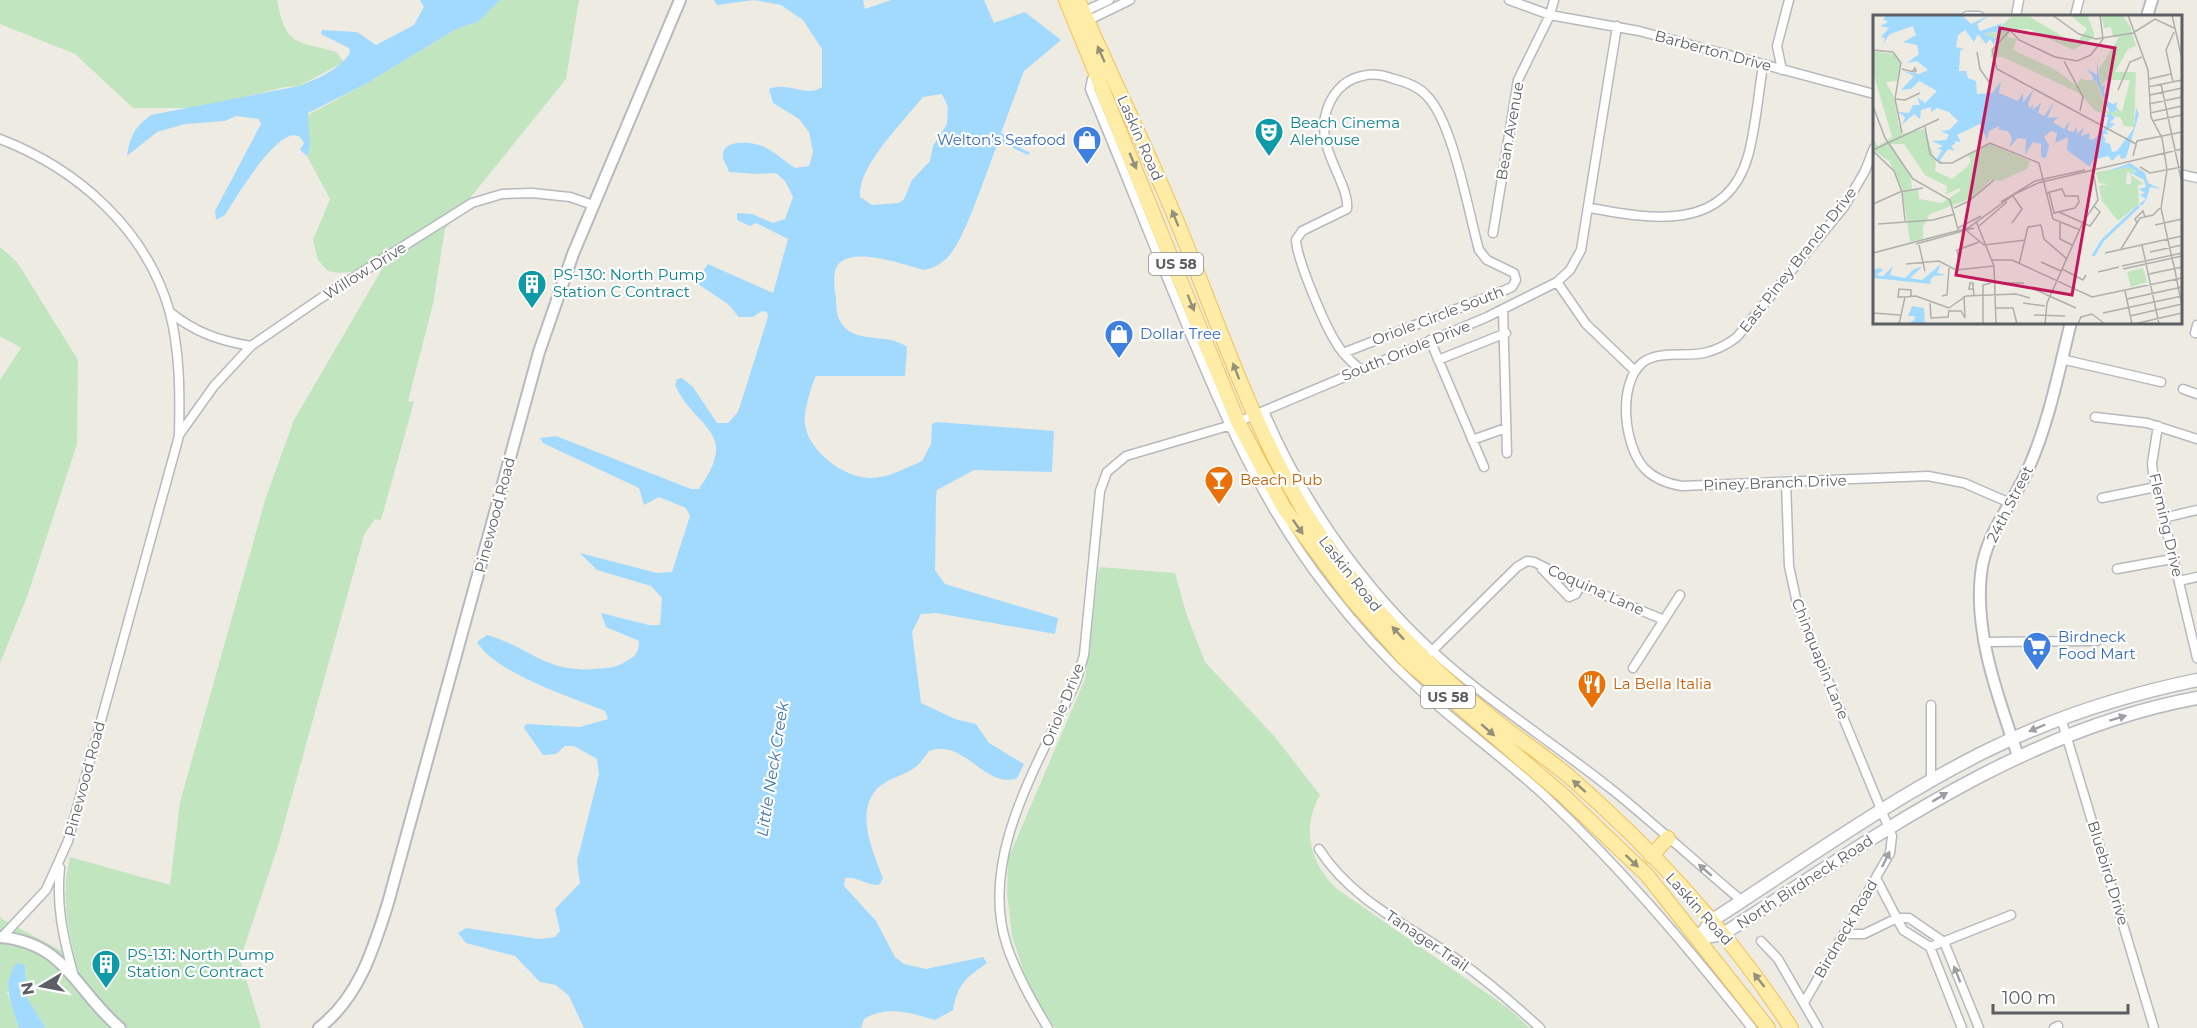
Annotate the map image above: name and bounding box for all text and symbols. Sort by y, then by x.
inset map [1873,15,2182,324]
street label: Barberton Drive [1653,26,1774,75]
one-way arrow [1097,45,1106,62]
street label: Bean Avenue [1491,80,1528,182]
street label: Laskin Road [1113,92,1168,183]
place label: Beach Cinema Alehouse [1290,113,1400,149]
theatre icon: Beach Cinema Alehouse [1253,116,1285,158]
shop icon: Welton’s Seafood [1071,124,1103,166]
place label: Welton’s Seafood [937,130,1066,149]
one-way arrow [1129,152,1138,170]
street label: East Piney Branch Drive [1735,183,1860,336]
one-way arrow [1170,209,1180,227]
street label: Willow Drive [320,238,410,304]
road number: US 58 [1149,253,1203,275]
place label: PS-130: North Pump Station C Contract [553,265,705,301]
building icon: PS-130: North Pump Station C Contract [516,268,548,310]
street label: Oriole Circle South [1369,282,1506,349]
one-way arrow [1186,294,1196,312]
street label: South Oriole Drive [1339,316,1473,385]
shop icon: Dollar Tree [1103,318,1135,360]
place label: Dollar Tree [1140,324,1221,343]
one-way arrow [1231,362,1241,380]
street label: Pinewood Road [470,455,519,575]
street label: 24th Street [1982,462,2037,545]
bar icon: Beach Pub [1203,464,1235,506]
place label: Beach Pub [1240,470,1322,489]
street label: Piney Branch Drive [1703,471,1847,494]
street label: Fleming Drive [2145,471,2188,579]
one-way arrow [1292,519,1304,535]
street label: Laskin Road [1315,532,1386,616]
street label: Coquina Lane [1545,560,1647,619]
street label: Chinquapin Lane [1787,595,1853,722]
one-way arrow [1392,626,1405,641]
place label: Birdneck Food Mart [2058,627,2136,663]
supermarket icon: Birdneck Food Mart [2021,630,2053,672]
street label: Oriole Drive [1037,660,1088,749]
restaurant icon: La Bella Italia [1576,668,1608,710]
place label: La Bella Italia [1613,674,1712,693]
road number: US 58 [1421,686,1475,708]
water label: Little Neck Creek [752,699,793,838]
one-way arrow [2109,713,2127,722]
street label: Pinewood Road [60,719,109,839]
one-way arrow [1480,723,1495,736]
one-way arrow [2027,723,2045,733]
one-way arrow [1572,780,1587,793]
one-way arrow [1932,791,1948,802]
street label: Bluebird Drive [2084,818,2133,927]
street label: North Birdneck Road [1733,831,1877,933]
one-way arrow [1881,851,1891,868]
one-way arrow [1625,854,1640,868]
one-way arrow [1698,864,1713,877]
street label: Laskin Road [1662,868,1737,949]
street label: Birdneck Road [1810,876,1882,982]
street label: Tanager Trail [1382,906,1472,975]
place label: PS-131: North Pump Station C Contract [127,945,274,981]
building icon: PS-131: North Pump Station C Contract [90,948,122,990]
north arrow [12,956,72,1016]
one-way arrow [1952,965,1961,983]
one-way arrow [1752,972,1765,988]
scale bar [1993,977,2128,1015]
text: N [17,980,38,997]
text: 100 m [2002,987,2056,1009]

